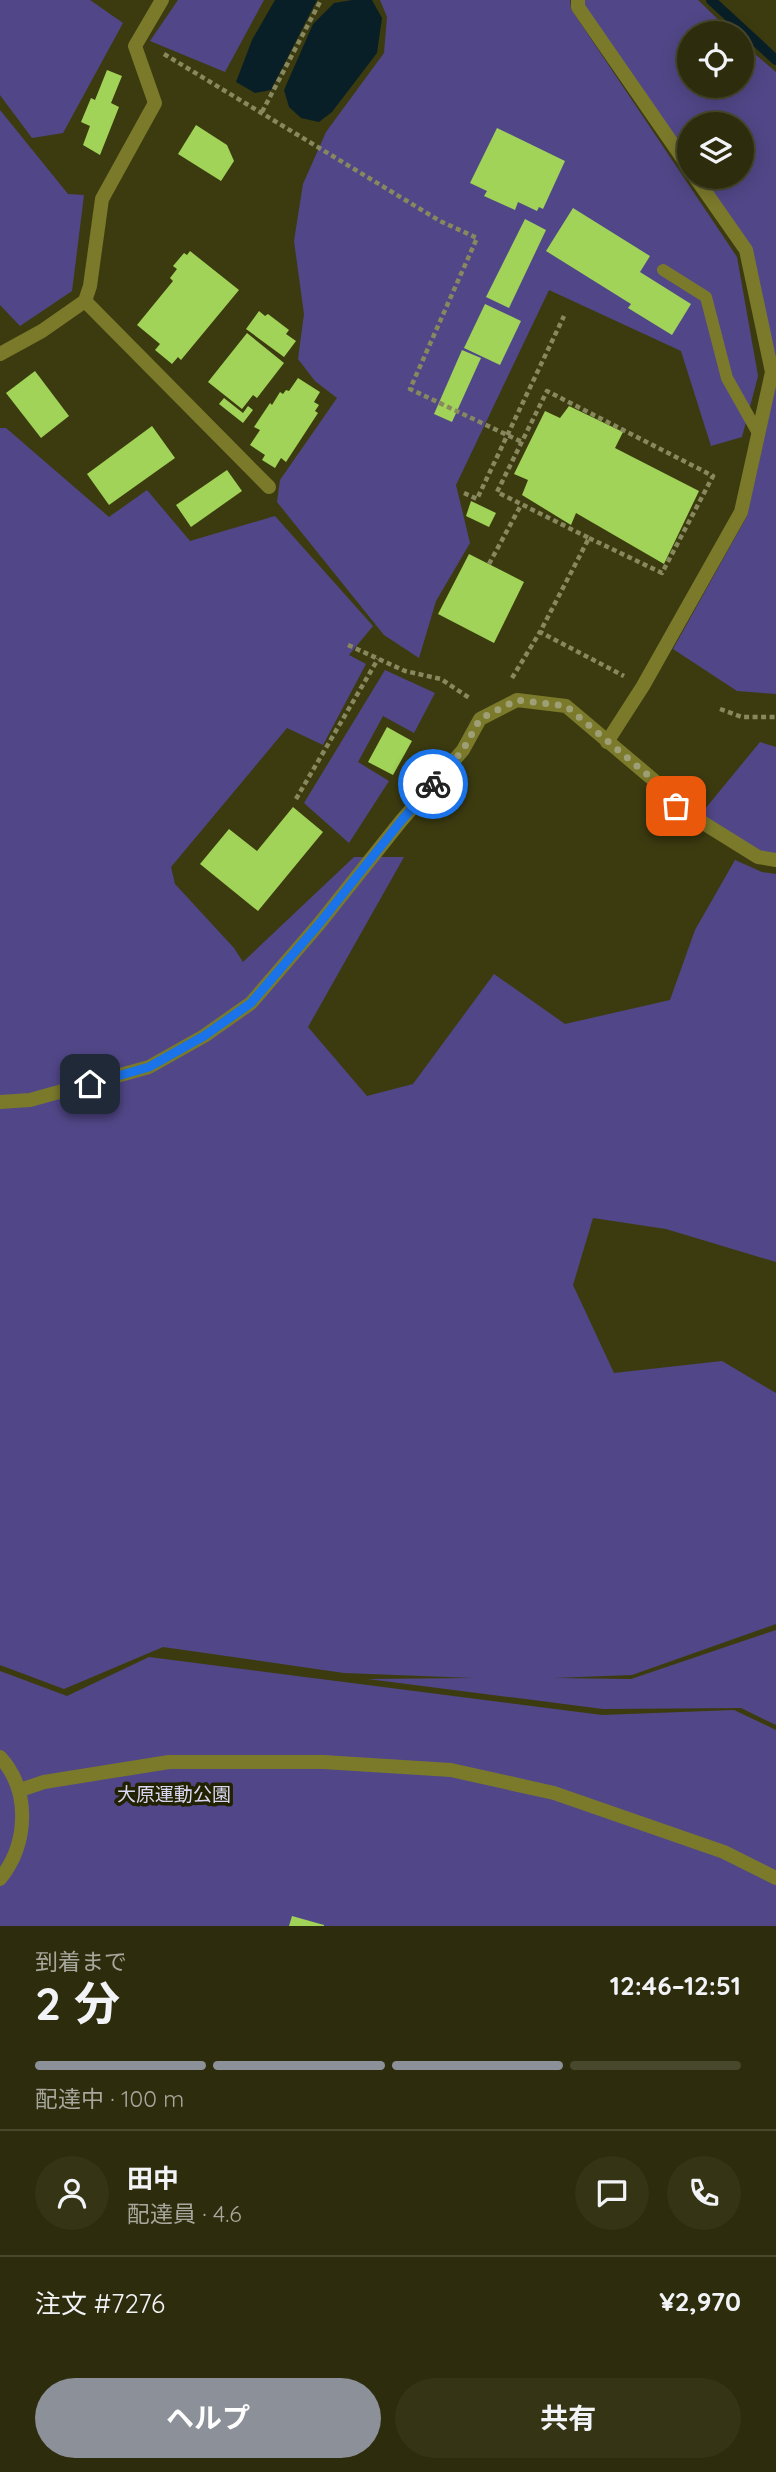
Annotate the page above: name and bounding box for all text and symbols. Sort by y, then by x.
map controls [677,21,754,189]
button: locate [677,21,754,98]
button: layers [677,112,754,189]
courier [398,749,468,819]
icon: bike [414,765,452,803]
pin [646,776,706,836]
icon: bag [657,787,695,825]
pin [60,1054,120,1114]
icon: home [71,1065,109,1103]
park label: 大原運動公園 [117,1782,231,1806]
text: 到着まで [35,1947,127,1976]
text: 12:46–12:51 [610,1969,741,2002]
text: 2 分 [35,1974,120,2032]
text: 配達中 · 100 m [35,2084,184,2113]
button: person [35,2156,109,2230]
button: chat [575,2156,649,2230]
button: phone [667,2156,741,2230]
text: 田中 [127,2162,179,2195]
text: 配達員 · 4.6 [127,2199,242,2228]
text: ¥2,970 [659,2285,741,2318]
text: 注文 #7276 [35,2287,165,2320]
button: ヘルプ [35,2378,381,2458]
button: 共有 [395,2378,741,2458]

